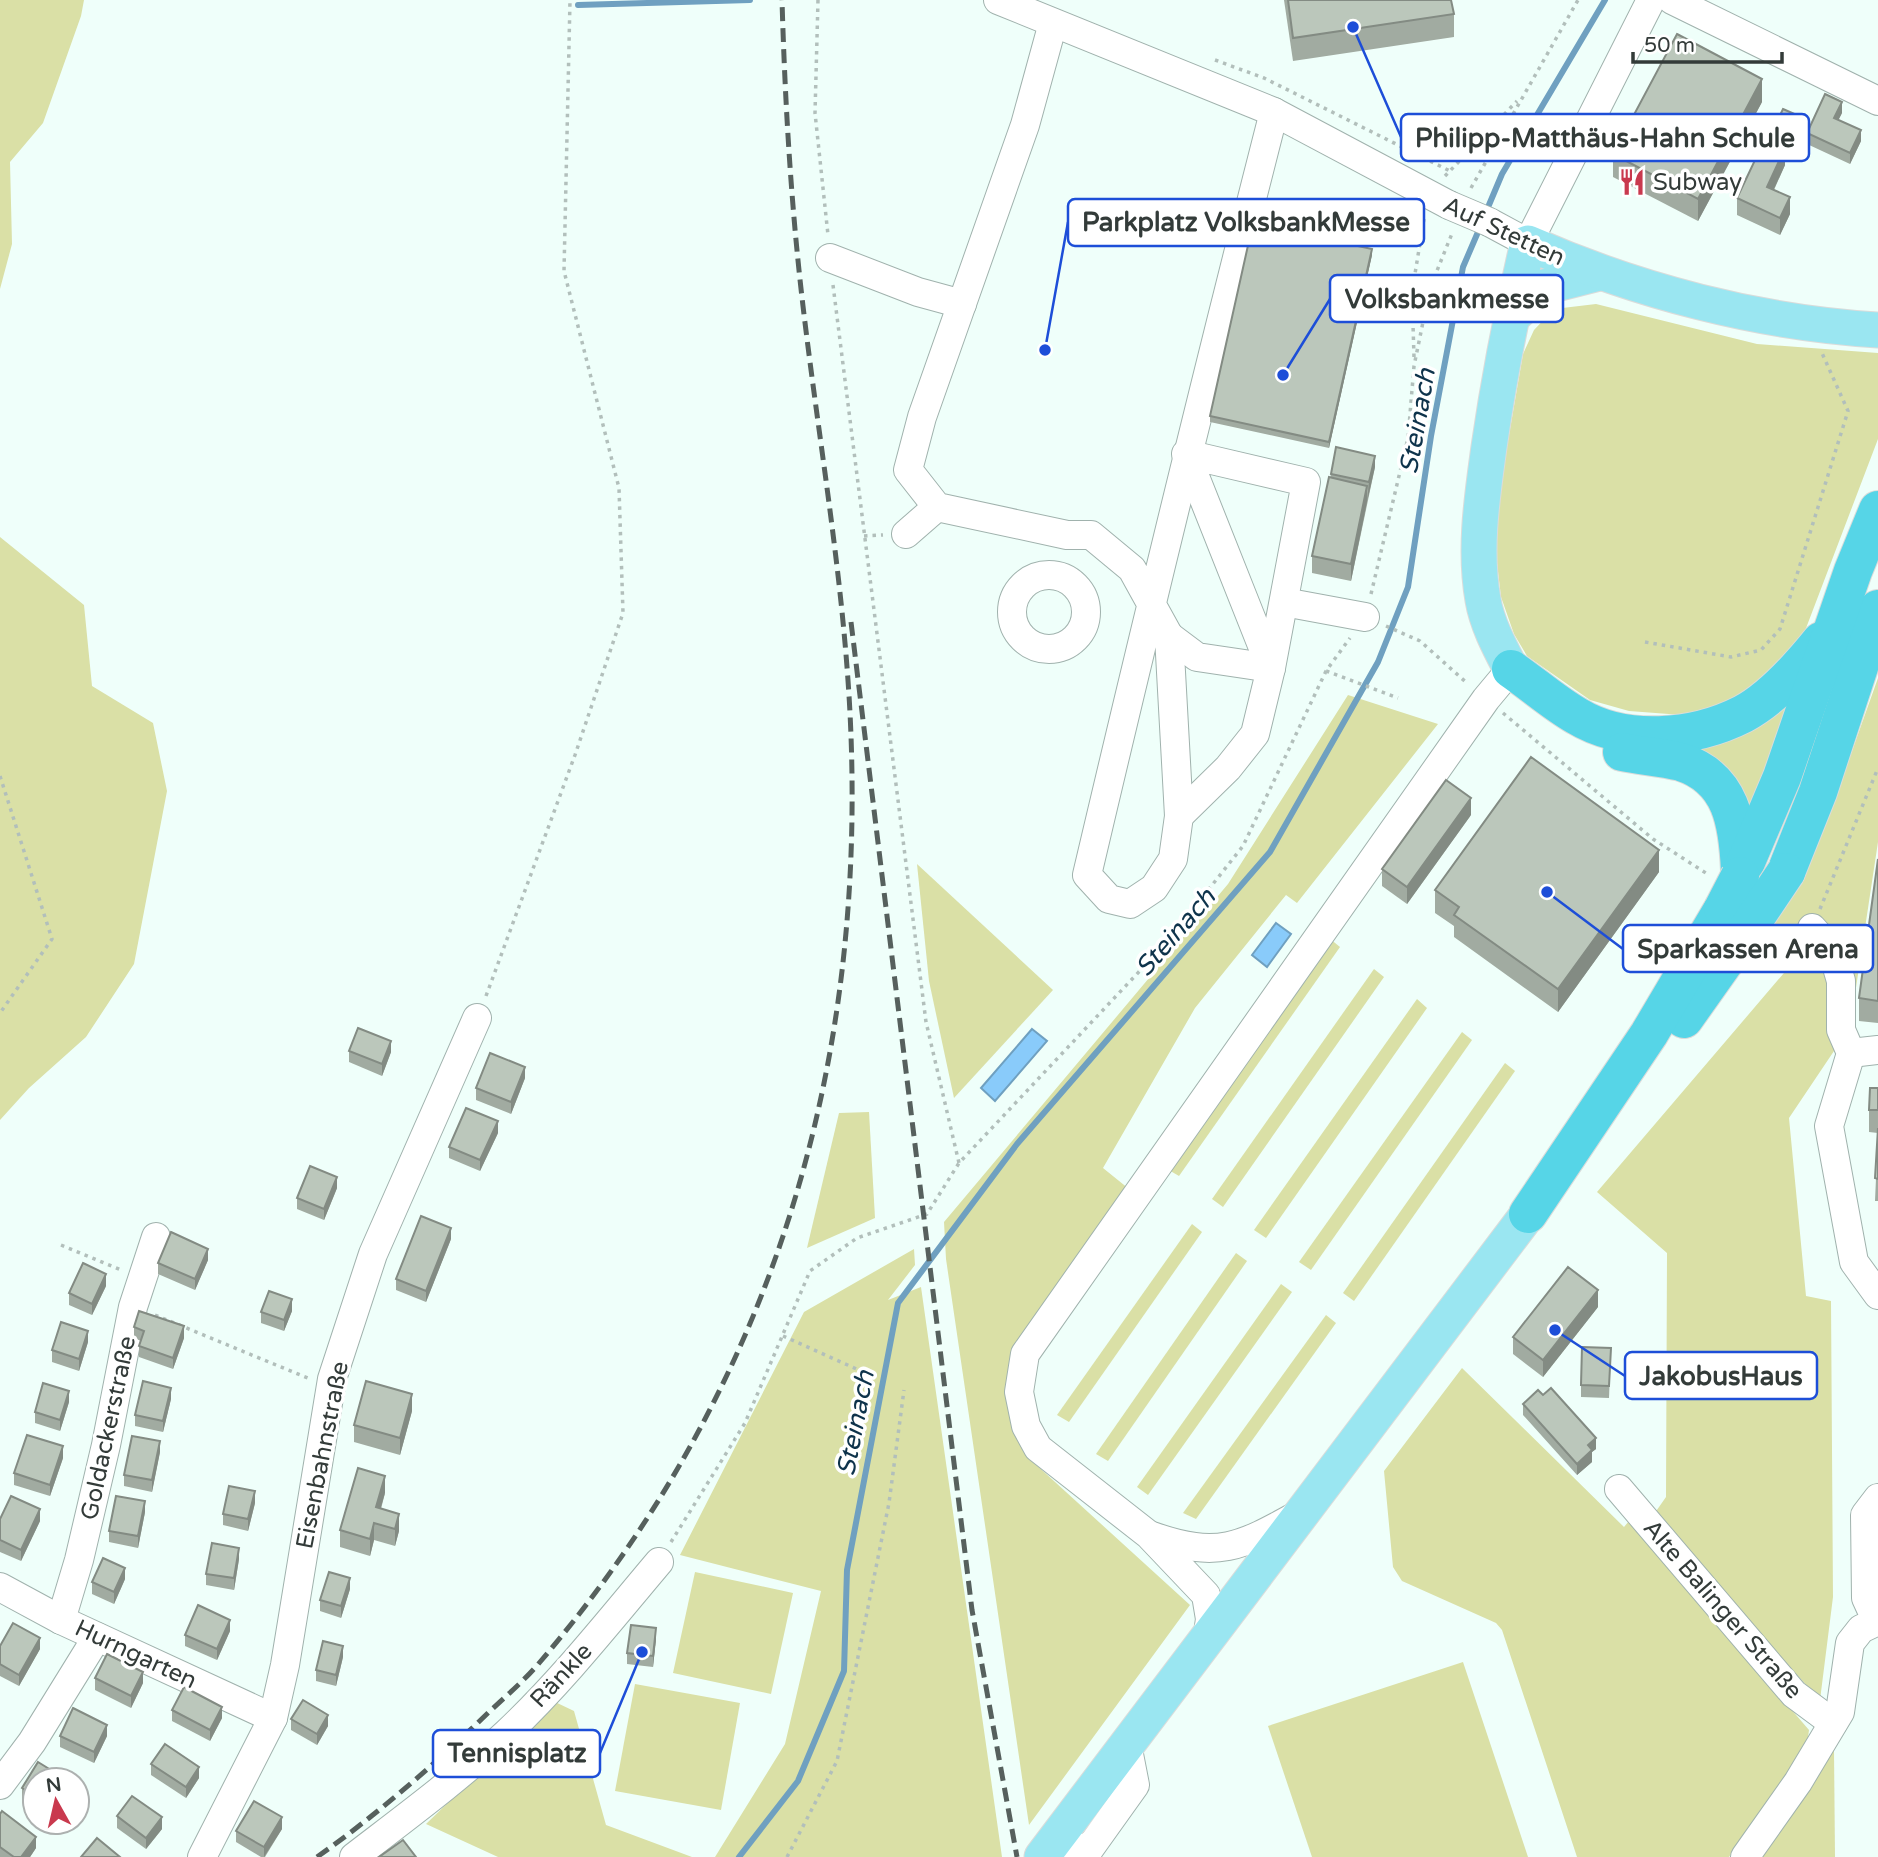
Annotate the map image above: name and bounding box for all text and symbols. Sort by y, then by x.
scale bar [1633,21,1782,65]
text: 50 m [1644,33,1695,58]
callout: Philipp-Matthäus-Hahn Schule [1401,114,1809,161]
text: Philipp-Matthäus-Hahn Schule [1415,123,1795,154]
restaurant icon: Subway [1617,167,1647,197]
place label: Subway [1653,168,1742,197]
street label: Auf Stetten [1438,191,1569,272]
callout: Parkplatz VolksbankMesse [1068,199,1424,246]
text: Parkplatz VolksbankMesse [1082,207,1410,238]
callout: Volksbankmesse [1330,275,1563,322]
text: Volksbankmesse [1345,284,1550,315]
water label: Steinach [1393,365,1442,476]
water label: Steinach [1129,881,1223,983]
callout: Sparkassen Arena [1623,925,1873,972]
text: Sparkassen Arena [1637,934,1859,965]
street label: Goldackerstraße [75,1334,142,1523]
callout: JakobusHaus [1625,1352,1817,1399]
street label: Eisenbahnstraße [290,1359,355,1551]
text: JakobusHaus [1638,1361,1803,1392]
water label: Steinach [830,1367,881,1478]
street label: Alte Balinger Straße [1637,1514,1808,1705]
street label: Hurngarten [70,1614,201,1695]
street label: Ränkle [524,1637,599,1714]
callout: Tennisplatz [433,1730,600,1777]
text: Tennisplatz [446,1738,587,1769]
north arrow [21,1766,91,1836]
text: N [45,1773,63,1797]

